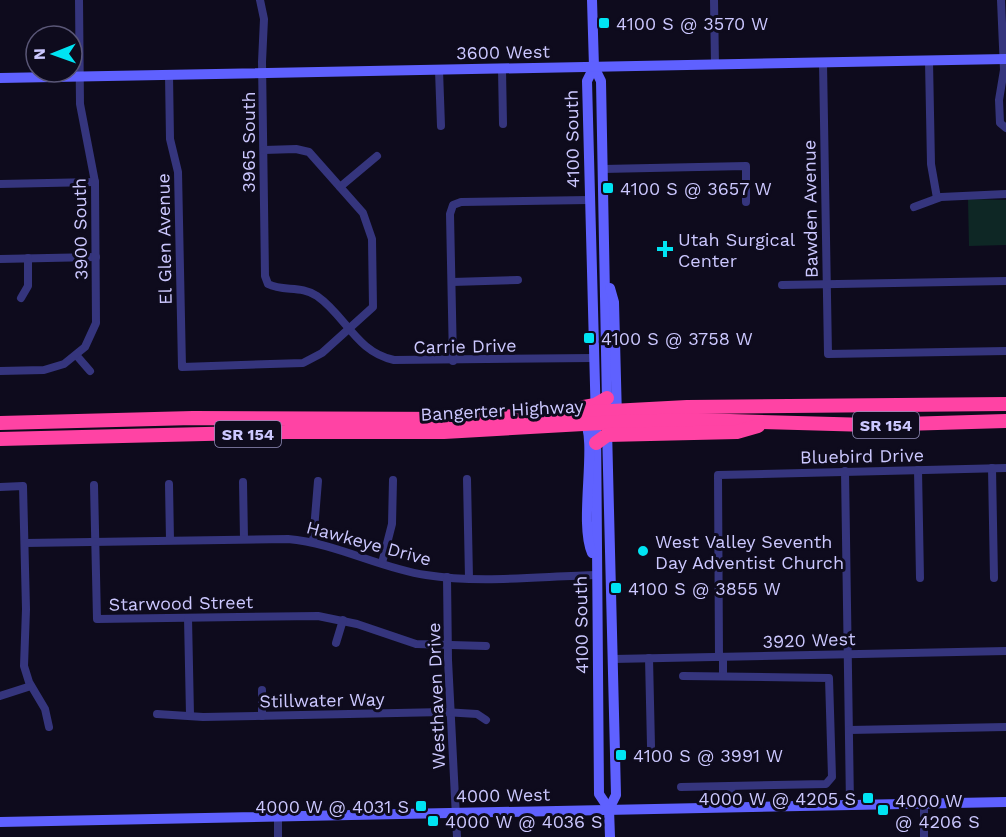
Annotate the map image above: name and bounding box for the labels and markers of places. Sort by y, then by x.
place label: 4100 S @ 3570 W [616,13,768,34]
marker: 4100 S @ 3570 W [597,16,611,30]
place label: 4100 S @ 3657 W [620,178,772,199]
marker: 4100 S @ 3657 W [601,181,615,195]
place label: Utah Surgical Center [678,229,796,271]
marker: Utah Surgical Center [656,240,674,258]
place label: 4100 S @ 3758 W [601,328,753,349]
marker: 4100 S @ 3758 W [582,331,596,345]
place label: West Valley Seventh Day Adventist Church [655,531,844,573]
marker: West Valley Seventh Day Adventist Church [636,544,650,558]
place label: 4100 S @ 3855 W [628,578,781,599]
marker: 4100 S @ 3855 W [609,581,623,595]
place label: 4100 S @ 3991 W [633,745,783,766]
marker: 4100 S @ 3991 W [614,748,628,762]
place label: 4000 W @ 4205 S [698,788,856,809]
place label: 4000 W @ 4206 S [895,790,980,832]
marker: 4000 W @ 4205 S [861,791,875,805]
place label: 4000 W @ 4031 S [255,796,409,817]
marker: 4000 W @ 4031 S [414,799,428,813]
marker: 4000 W @ 4206 S [876,803,890,817]
place label: 4000 W @ 4036 S [445,811,603,832]
marker: 4000 W @ 4036 S [426,814,440,828]

